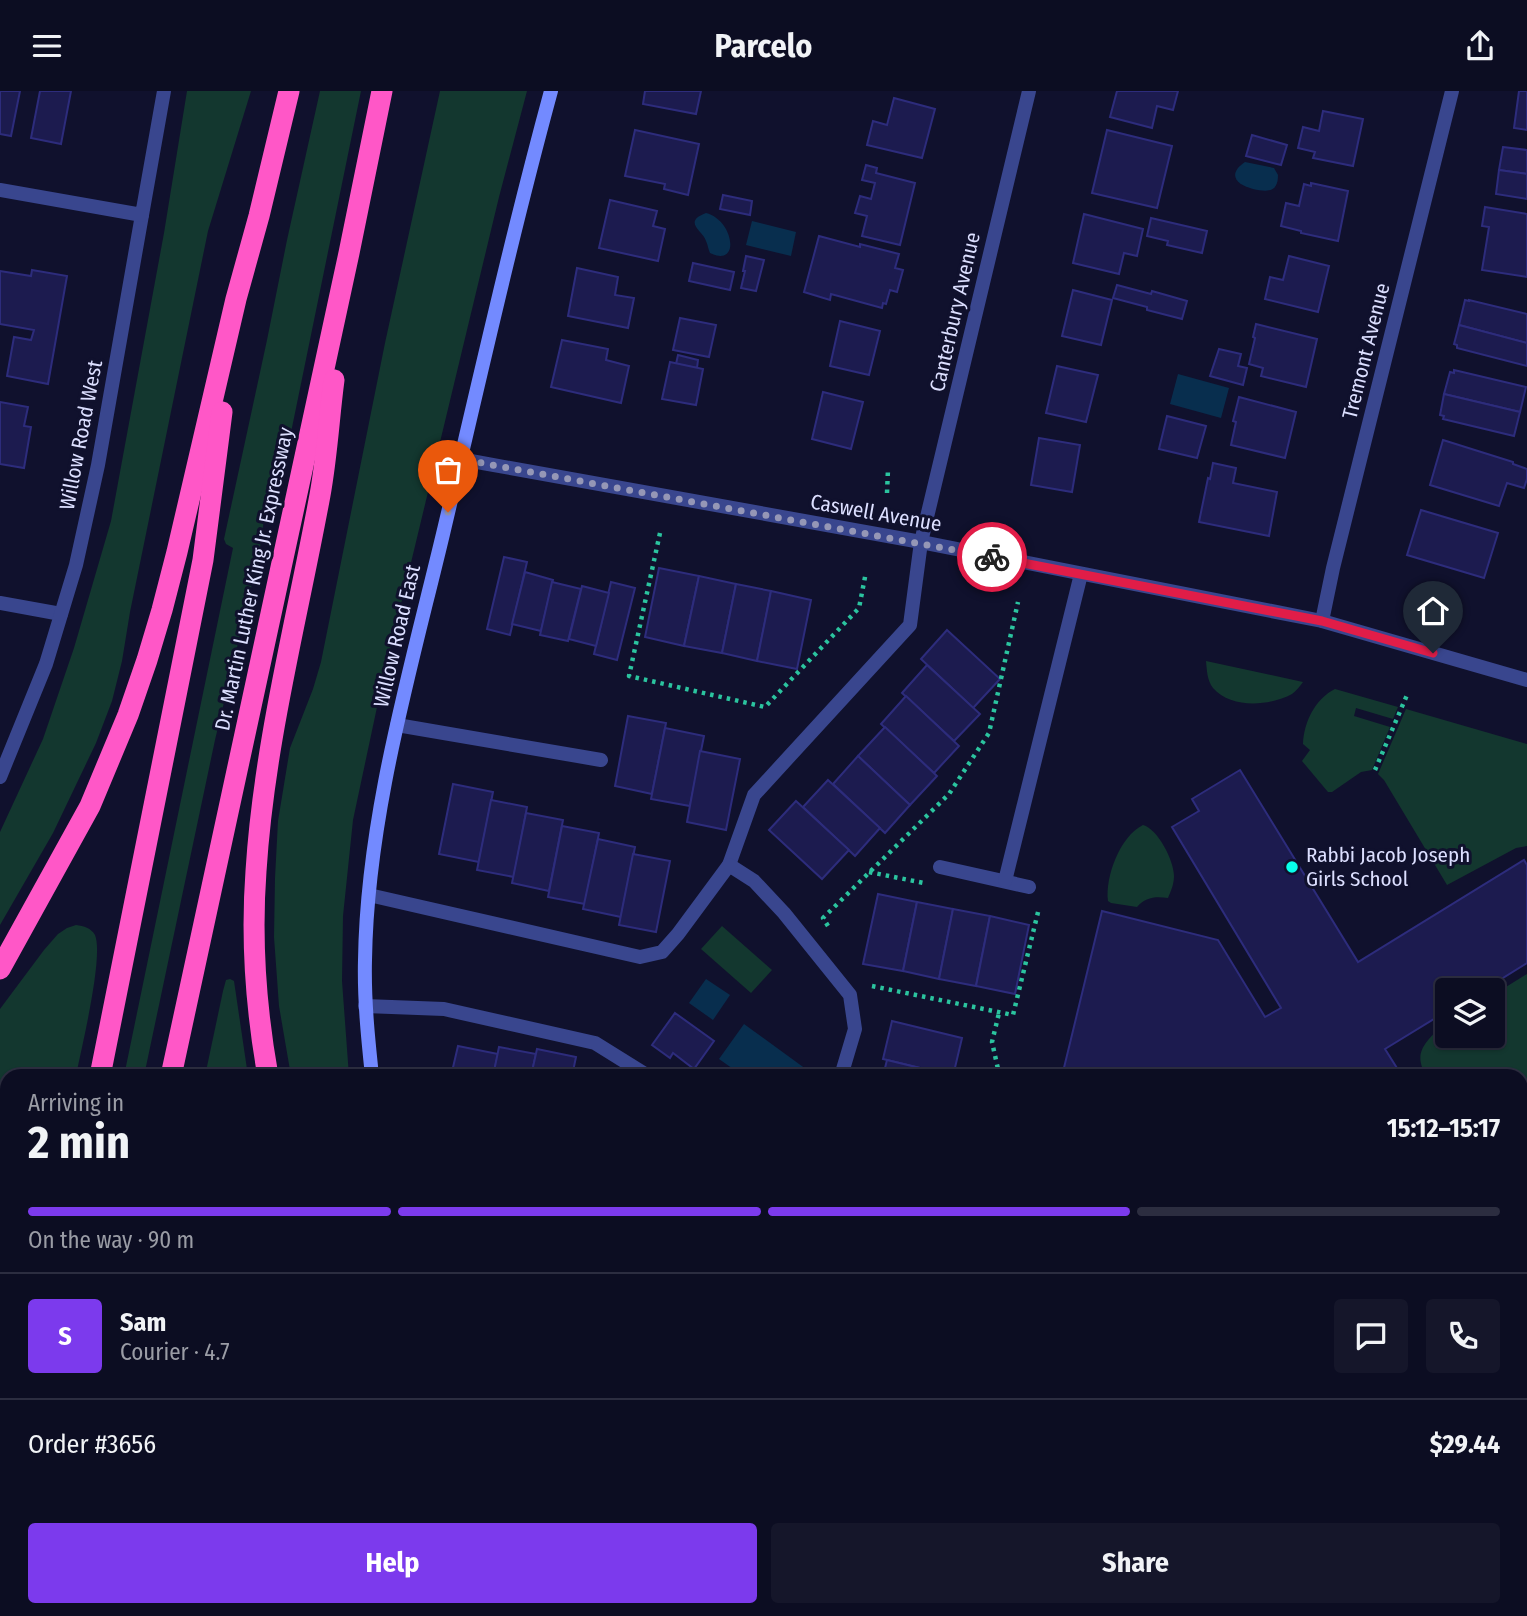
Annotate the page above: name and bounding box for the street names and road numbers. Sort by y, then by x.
street label: Canterbury Avenue [924,230,986,394]
street label: Tremont Avenue [1337,280,1395,422]
street label: Willow Road West [54,358,108,512]
street label: Dr. Martin Luther King Jr. Expressway [209,424,299,733]
street label: Caswell Avenue [808,489,944,537]
street label: Willow Road East [368,562,426,710]

